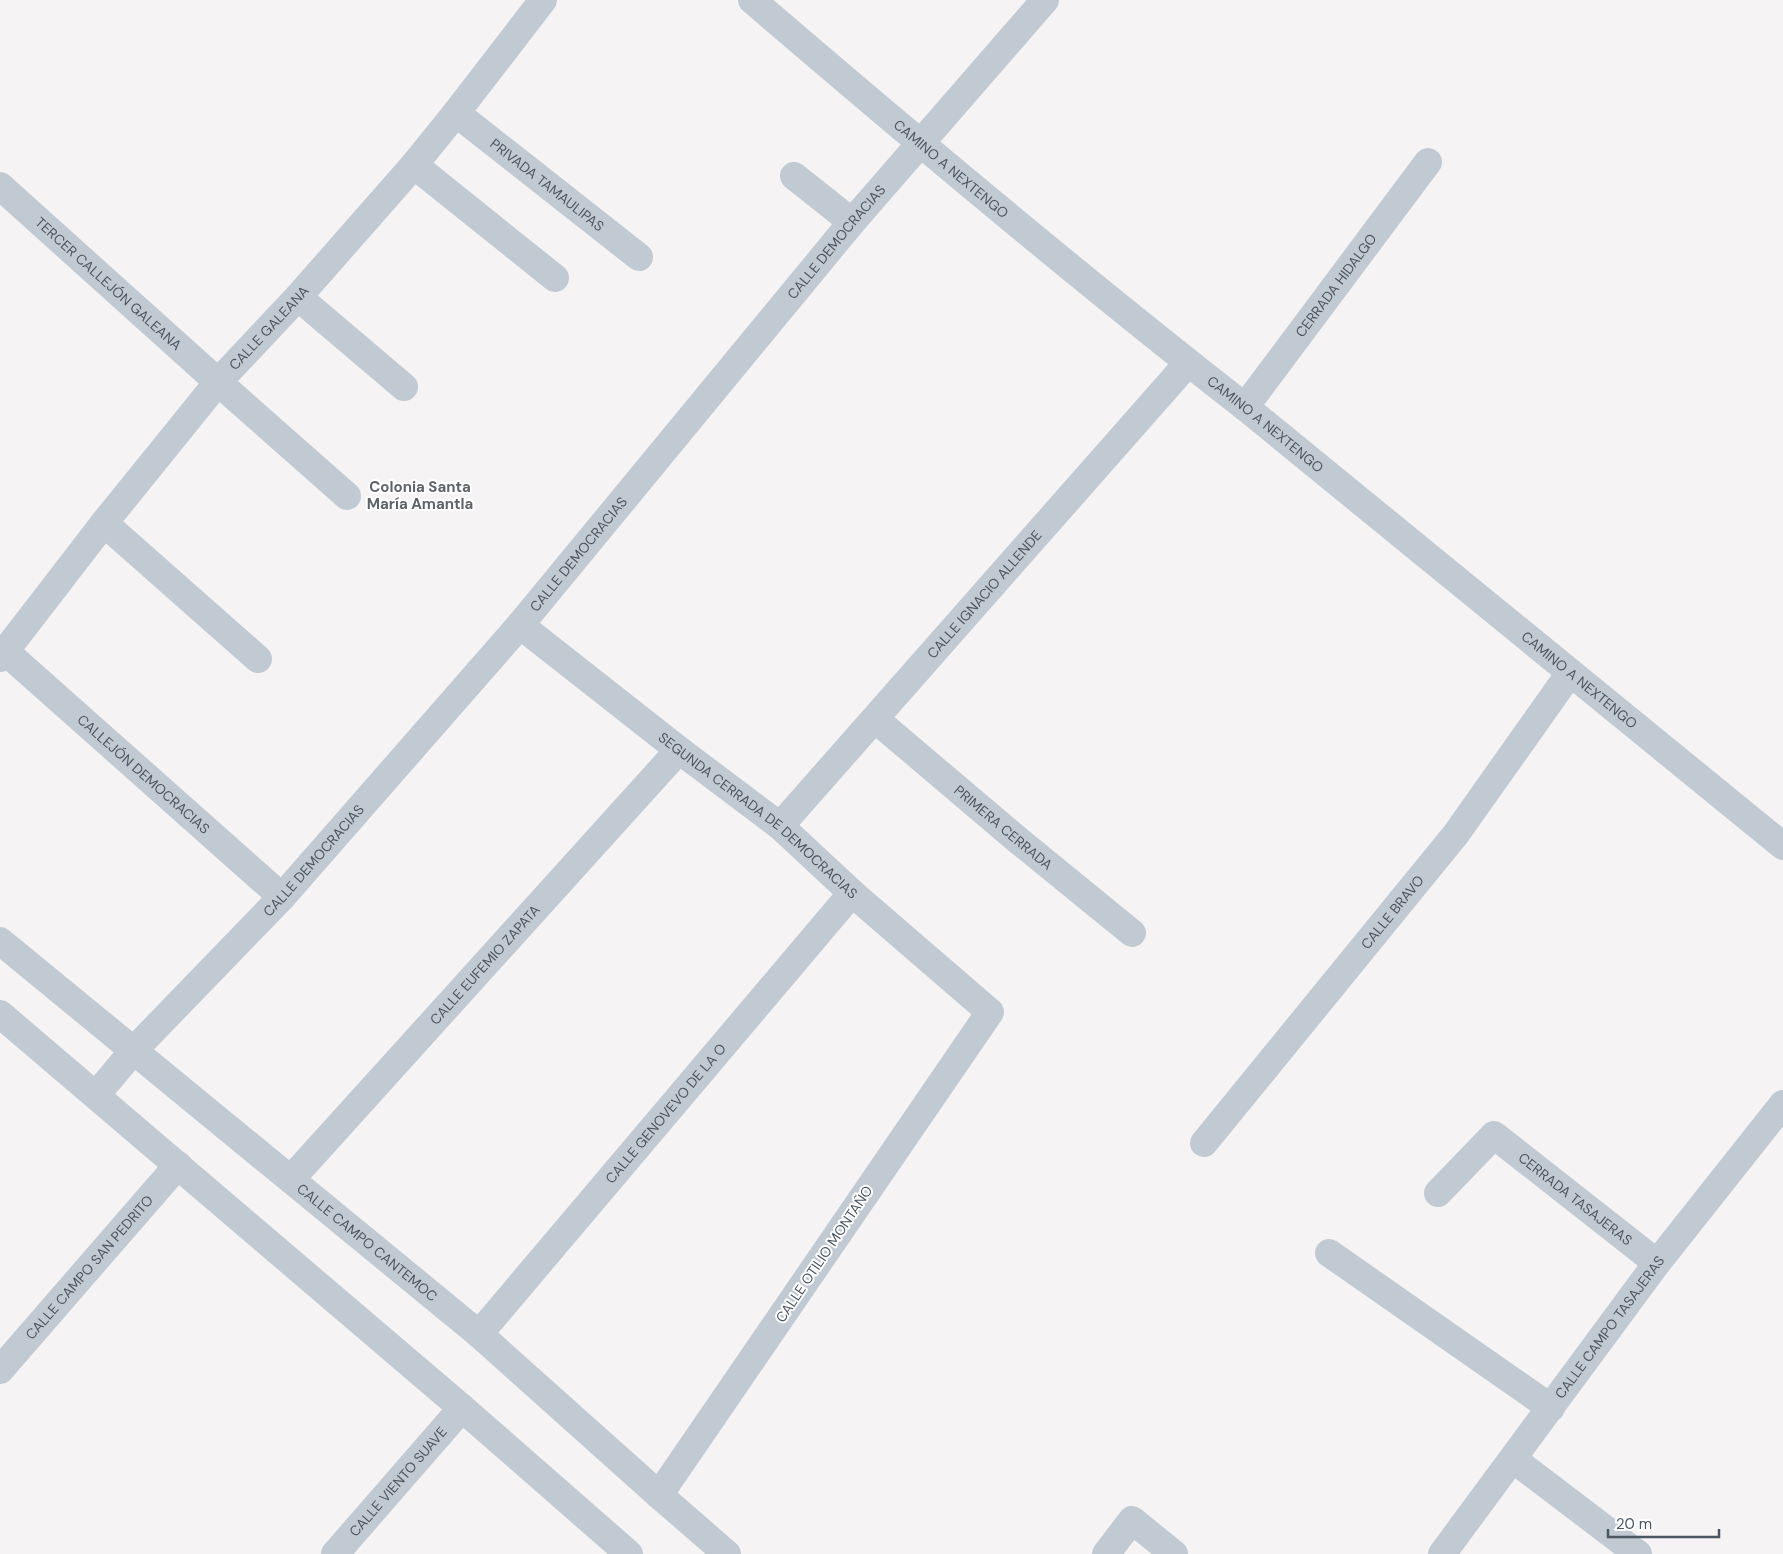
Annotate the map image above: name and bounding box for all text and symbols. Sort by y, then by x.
street label: CAMINO A NEXTENGO [890,116,1012,222]
street label: PRIVADA TAMAULIPAS [487,134,608,235]
street label: CALLE DEMOCRACIAS [783,181,889,303]
street label: TERCER CALLEJÓN GALEANA [32,213,186,354]
street label: CERRADA HIDALGO [1291,230,1381,341]
street label: CALLE GALEANA [225,282,313,374]
street label: CAMINO A NEXTENGO [1204,372,1327,477]
district label: Colonia Santa María Amantla [367,477,473,514]
street label: CALLE DEMOCRACIAS [526,493,631,615]
street label: CALLE IGNACIO ALLENDE [923,526,1046,662]
street label: CAMINO A NEXTENGO [1518,627,1641,733]
street label: CALLEJÓN DEMOCRACIAS [74,711,214,838]
street label: SEGUNDA CERRADA DE DEMOCRACIAS [655,728,861,903]
street label: PRIMERA CERRADA [950,781,1056,874]
street label: CALLE DEMOCRACIAS [259,801,368,920]
street label: CALLE BRAVO [1357,871,1428,953]
street label: CALLE EUFEMIO ZAPATA [426,901,544,1028]
street label: CALLE GENOVEVO DE LA O [601,1040,730,1187]
street label: CERRADA TASAJERAS [1515,1149,1636,1249]
street label: CALLE CAMPO CANTEMOC [293,1179,441,1305]
street label: CALLE OTILIO MONTAÑO [772,1182,877,1326]
street label: CALLE CAMPO SAN PEDRITO [22,1191,157,1343]
street label: CALLE CAMPO TASAJERAS [1551,1252,1668,1402]
street label: CALLE VIENTO SUAVE [345,1423,451,1540]
scale bar [1608,1506,1719,1538]
text: 20 m [1616,1514,1652,1534]

